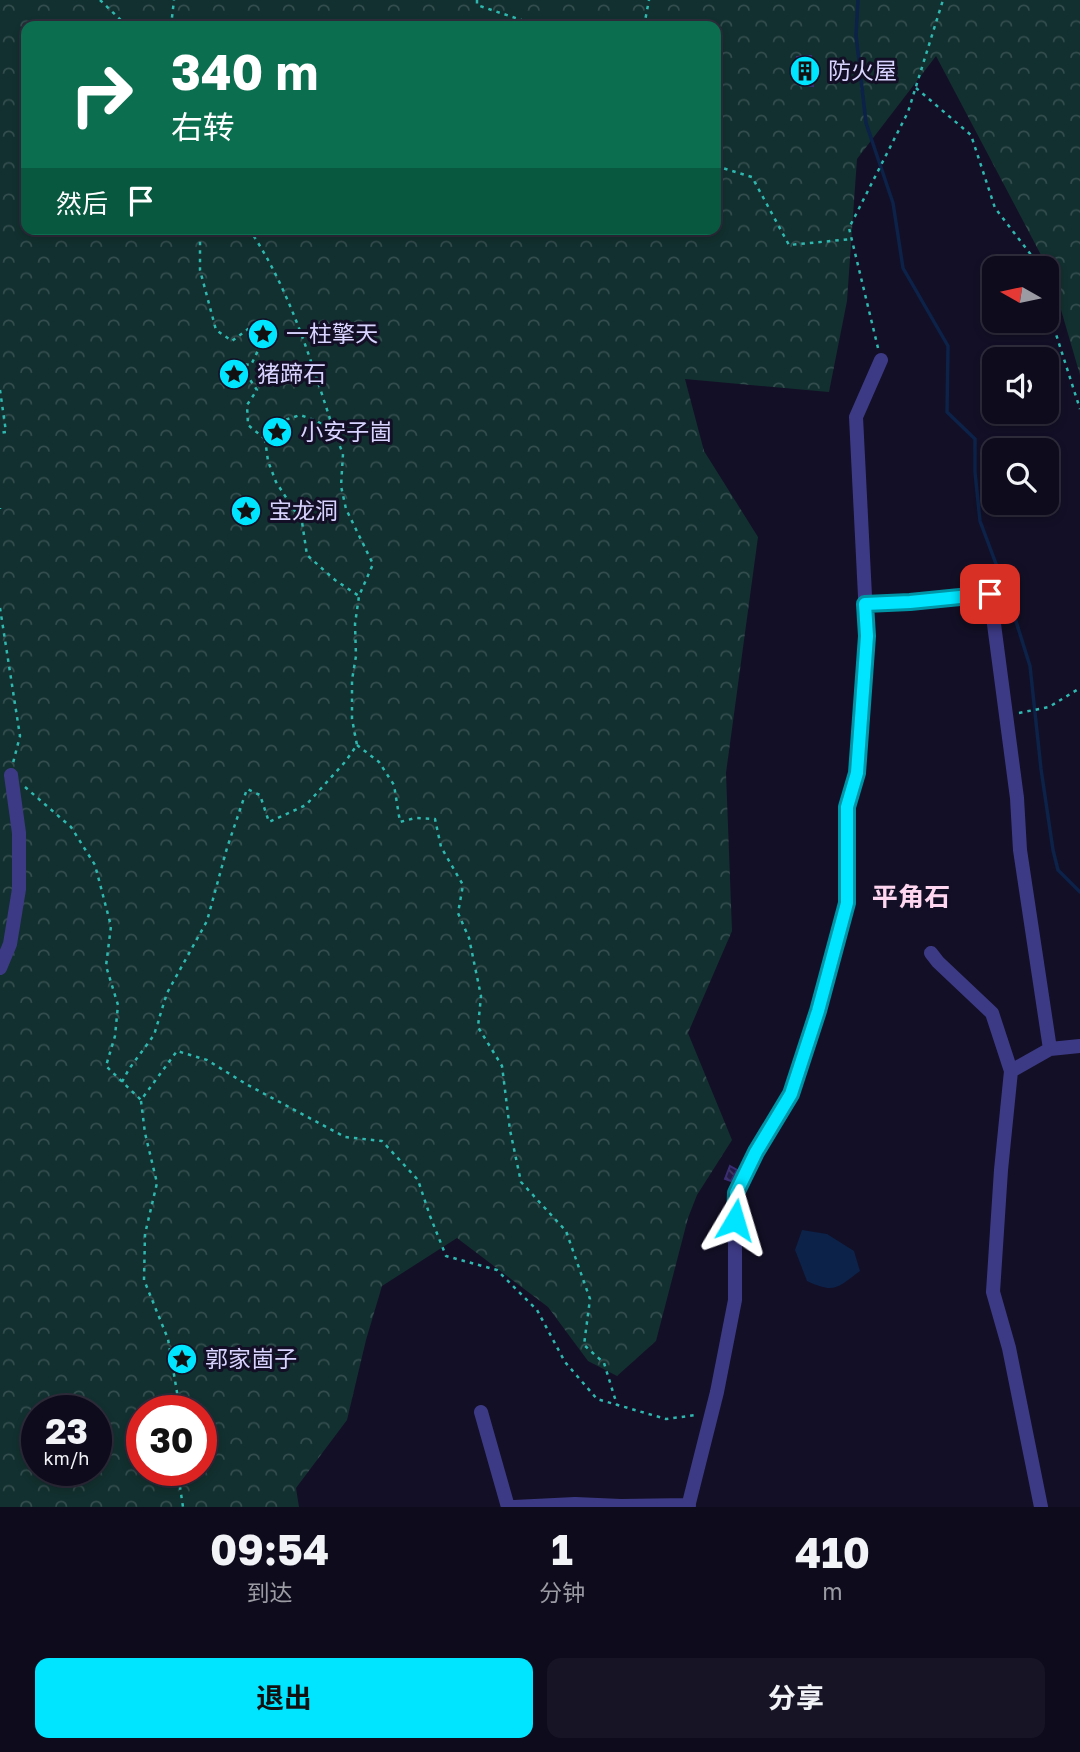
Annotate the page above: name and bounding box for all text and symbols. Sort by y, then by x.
text: 340 m [171,42,319,101]
icon: right [56,49,147,140]
building icon: 防火屋 [788,54,822,88]
place label: 防火屋 [828,56,897,84]
text: 右转 [171,108,235,146]
icon: arrive [122,182,160,220]
text: 然后 [56,188,108,219]
north arrow [982,256,1059,332]
map controls [982,256,1059,515]
place icon: 一柱擎天 [246,317,280,351]
place label: 一柱擎天 [286,319,378,347]
button: sound [982,347,1059,424]
place icon: 猪蹄石 [217,357,251,391]
place label: 猪蹄石 [257,359,326,387]
place icon: 小安子崮 [260,415,294,449]
place label: 小安子崮 [300,417,392,445]
button: search [982,438,1059,515]
place icon: 宝龙洞 [229,494,263,528]
place label: 宝龙洞 [269,496,338,524]
pin [960,564,1020,624]
icon: arrive [971,575,1009,613]
district label: 平角石 [872,881,950,912]
position arrow [698,1183,772,1257]
place icon: 郭家崮子 [165,1342,199,1376]
place label: 郭家崮子 [205,1344,297,1372]
speed limit sign: 30 [126,1395,217,1486]
text: 23 [45,1410,88,1452]
text: km/h [44,1447,89,1469]
text: 09:54 [210,1524,329,1574]
text: 1 [551,1524,573,1574]
text: 410 [795,1527,870,1577]
text: m [822,1577,843,1605]
text: 到达 [247,1578,293,1606]
text: 分钟 [539,1578,585,1606]
button: 退出 [35,1658,533,1738]
button: 分享 [547,1658,1045,1738]

